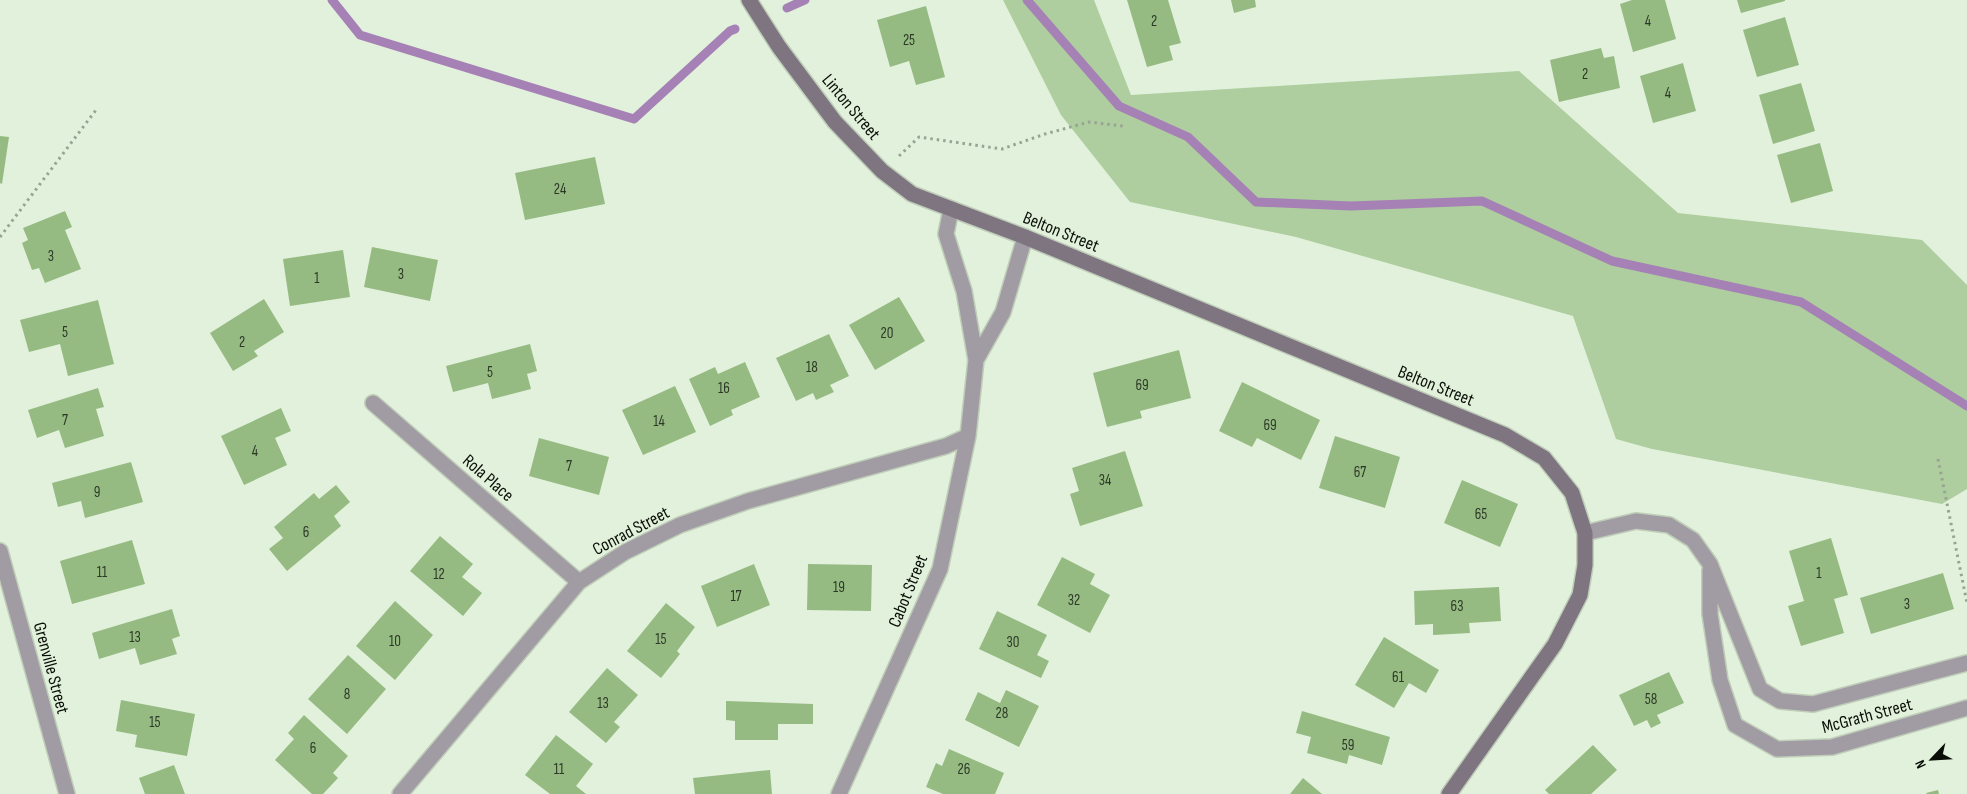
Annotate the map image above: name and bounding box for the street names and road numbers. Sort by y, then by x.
street label: Linton Street [818,70,885,144]
street label: Belton Street [1020,207,1102,257]
street label: Belton Street [1395,361,1477,411]
street label: Rola Place [458,450,518,506]
street label: Conrad Street [589,502,673,560]
street label: Cabot Street [884,551,932,630]
street label: Grenville Street [29,620,73,717]
street label: McGrath Street [1819,694,1915,738]

